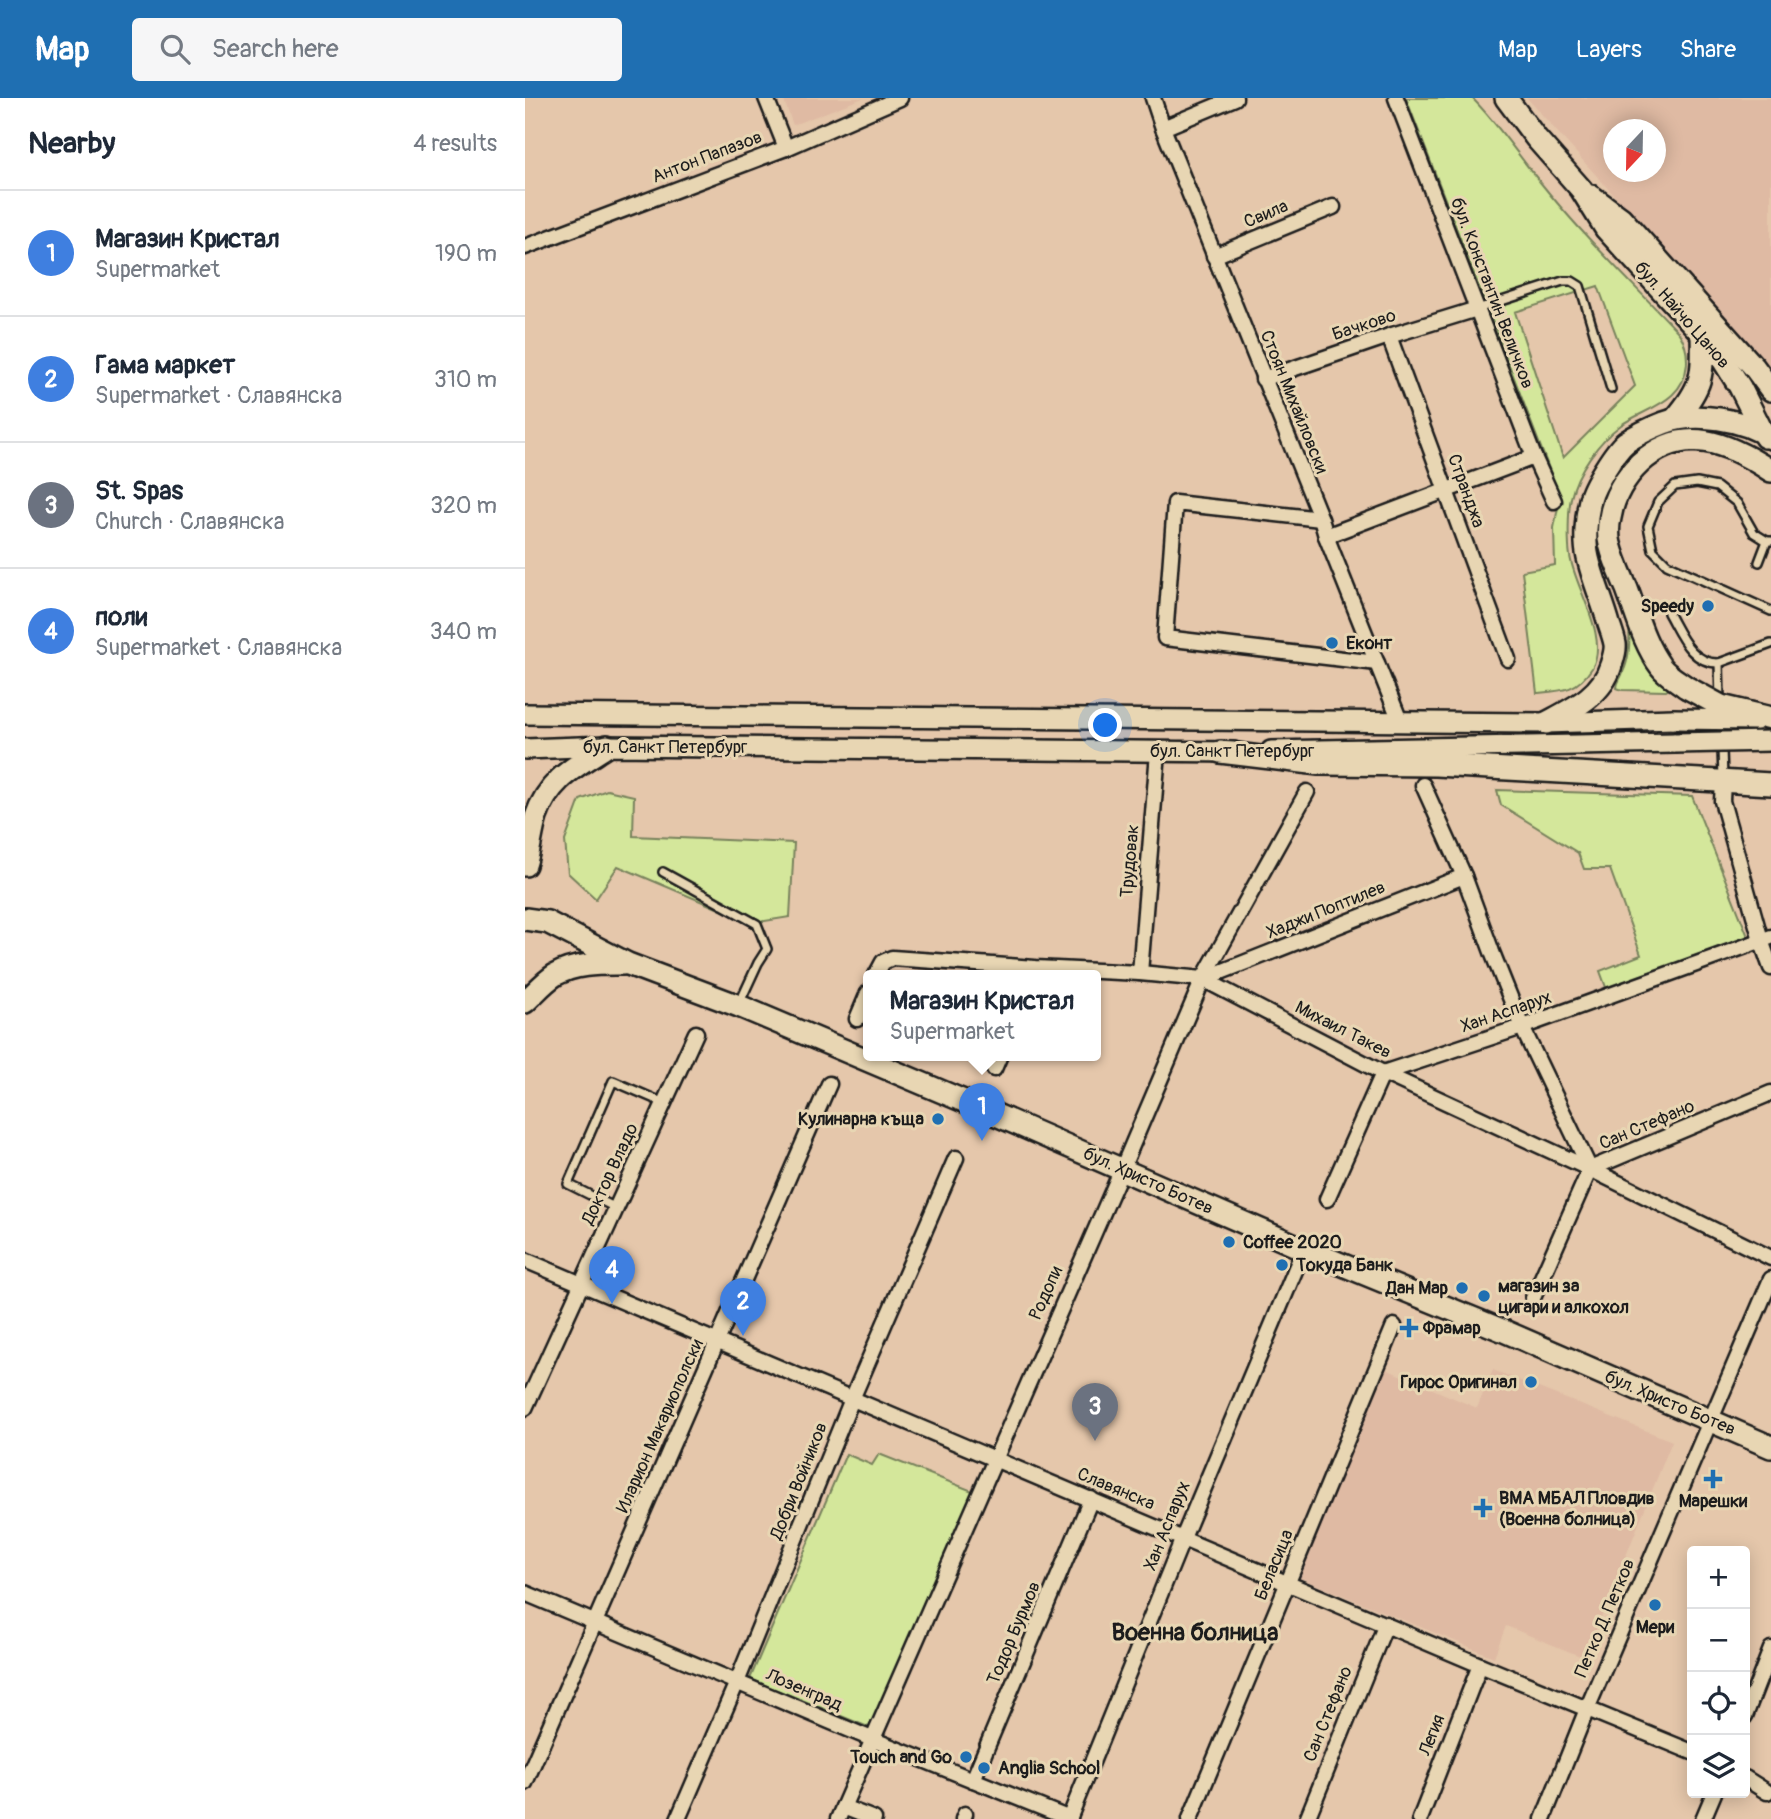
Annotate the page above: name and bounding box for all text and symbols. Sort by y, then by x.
search box [132,18,622,81]
text: Map [35,29,90,70]
icon: search [156,30,194,68]
text: Search here [212,33,339,65]
text: Map [1498,35,1538,64]
text: Layers [1576,35,1642,64]
text: Share [1680,35,1736,64]
north arrow [1603,119,1666,182]
text: Nearby [28,125,115,162]
street label: Антон Папазов [649,125,765,189]
text: 4 results [413,129,497,158]
street label: Свила [1240,194,1292,234]
street label: бул. Константин Величков [1445,194,1539,392]
text: Магазин Кристал [95,223,280,255]
text: 1 [47,239,56,268]
text: 190 m [435,239,497,268]
text: Supermarket [95,255,220,284]
street label: бул. Найчо Цанов [1629,256,1735,374]
street label: Бачково [1329,304,1399,346]
street label: Стоян Михайловски [1255,327,1333,477]
text: Гама маркет [95,349,235,381]
text: 2 [45,365,57,394]
text: 310 m [434,365,497,394]
text: Supermarket · Славянска [95,381,342,410]
street label: Странджа [1442,451,1490,531]
text: St. Spas [95,475,183,507]
text: 3 [45,491,57,520]
text: 320 m [430,491,497,520]
text: Church · Славянска [95,507,284,536]
place label: Speedy [1641,595,1694,618]
marker: Speedy [1700,598,1716,614]
text: поли [95,601,147,633]
text: 4 [44,617,58,646]
text: 340 m [430,617,497,646]
place label: Еконт [1346,632,1393,655]
text: Supermarket · Славянска [95,633,342,662]
marker: Еконт [1324,635,1340,651]
your location [1088,708,1122,742]
street label: бул. Санкт Петербург [583,736,747,759]
street label: бул. Санкт Петербург [1150,740,1314,763]
street label: Трудовак [1115,824,1145,898]
street label: Хаджи Поптилев [1263,876,1389,944]
popup [863,970,1101,1061]
text: Магазин Кристал [890,985,1074,1017]
street label: Хан Аспарух [1458,986,1554,1038]
street label: Михаил Такев [1291,996,1395,1064]
text: Supermarket [890,1017,1015,1046]
pin: 1 [959,1083,1005,1141]
street label: Сан Стефано [1596,1095,1698,1155]
place label: Кулинарна къща [798,1108,925,1131]
marker: Кулинарна къща [930,1111,946,1127]
street label: Доктор Владо [576,1119,644,1229]
street label: бул. Христо Ботев [1079,1142,1217,1220]
place label: Coffee 2020 [1243,1231,1342,1254]
marker: Coffee 2020 [1221,1234,1237,1250]
pin: 4 [589,1246,635,1304]
place label: Токуда Банк [1295,1254,1393,1277]
marker: Токуда Банк [1274,1257,1290,1273]
street label: Родопи [1024,1263,1068,1323]
place label: магазин за цигари и алкохол [1498,1275,1629,1319]
place label: Дан Мар [1385,1277,1448,1300]
pin: 2 [720,1278,766,1336]
marker: Дан Мар [1454,1280,1470,1296]
marker: магазин за цигари и алкохол [1476,1288,1492,1304]
place label: Фрамар [1422,1317,1481,1340]
marker: Фрамар [1401,1320,1417,1336]
street label: Иларион Макариополски [611,1336,709,1516]
street label: бул. Христо Ботев [1601,1365,1739,1441]
place label: Гирос Оригинал [1400,1371,1517,1394]
marker: Гирос Оригинал [1523,1374,1539,1390]
pin: 3 [1072,1383,1118,1441]
street label: Добри Войников [765,1419,833,1544]
street label: Славянска [1074,1462,1158,1516]
marker: Марешки [1705,1471,1721,1487]
street label: Хан Аспарух [1139,1478,1195,1574]
place label: ВМА МБАЛ Пловдив (Военна болница) [1499,1487,1654,1531]
place label: Марешки [1679,1490,1747,1513]
marker: ВМА МБАЛ Пловдив (Военна болница) [1473,1498,1493,1518]
street label: Беласица [1249,1526,1299,1604]
map controls [1687,1546,1750,1798]
button: + [1687,1546,1750,1609]
street label: Петко Д. Петков [1570,1555,1640,1681]
street label: Тодор Бурмов [982,1578,1046,1688]
marker: Мери [1647,1597,1663,1613]
button: − [1687,1609,1750,1672]
place label: Мери [1636,1616,1674,1639]
district label: Военна болница [1112,1618,1278,1647]
street label: Лозенград [761,1663,846,1716]
street label: Сан Стефано [1298,1663,1358,1765]
button: locate [1687,1672,1750,1735]
street label: Легия [1413,1711,1450,1760]
button: layers [1687,1735,1750,1798]
place label: Touch and Go [849,1746,952,1769]
marker: Touch and Go [958,1749,974,1765]
place label: Anglia School [998,1757,1100,1780]
marker: Anglia School [976,1760,992,1776]

